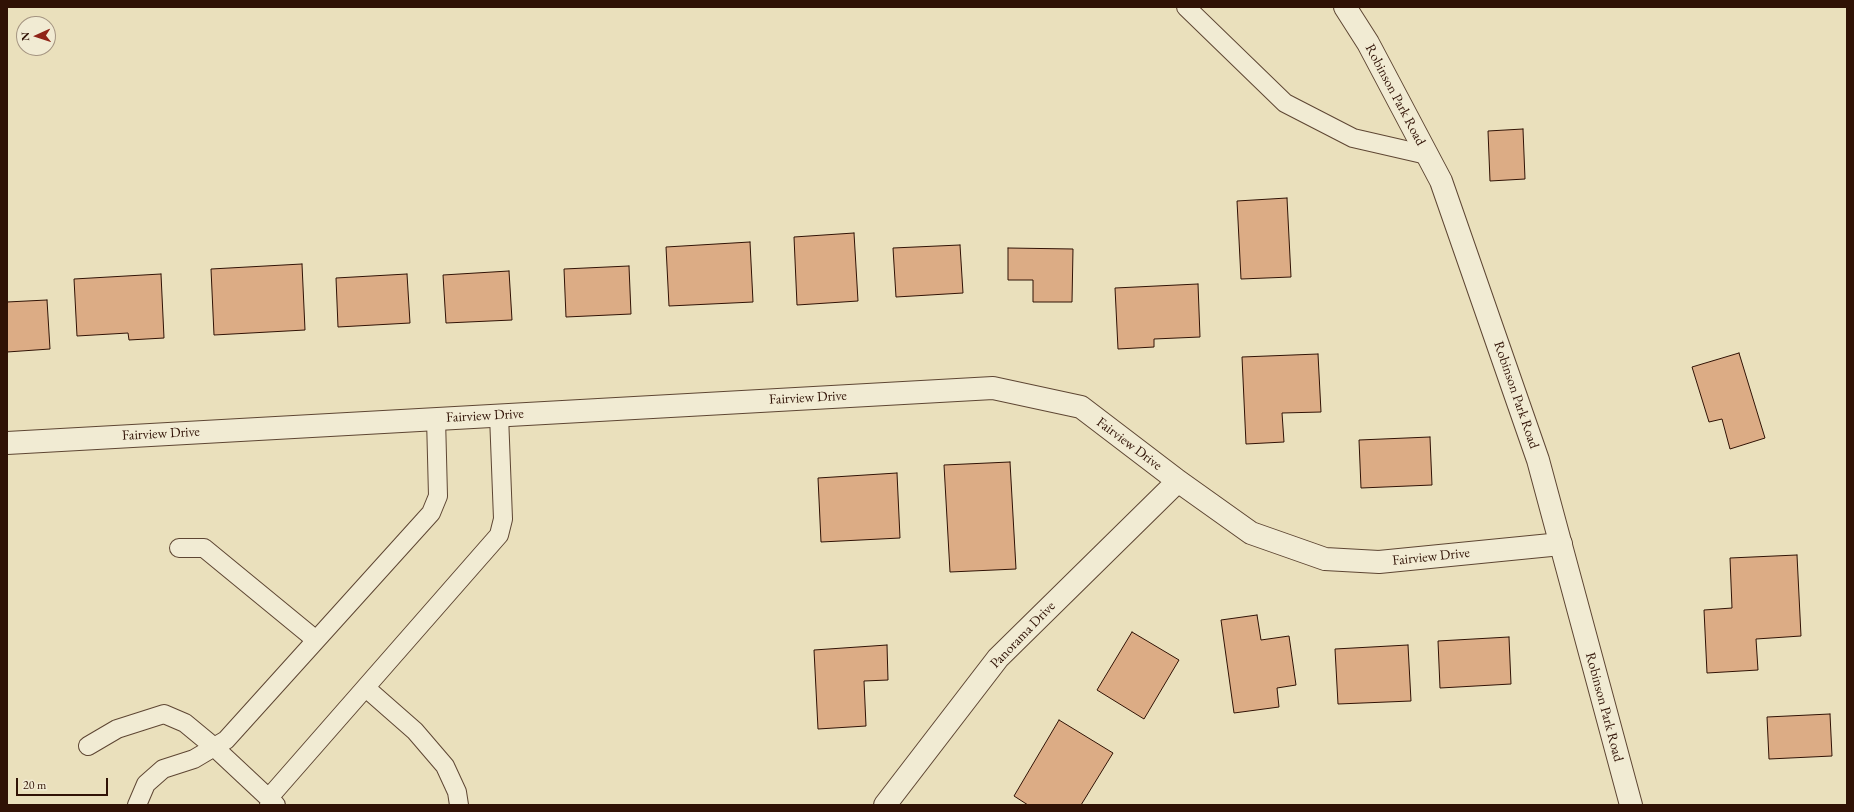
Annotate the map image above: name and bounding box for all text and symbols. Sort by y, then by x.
north arrow [16,16,56,56]
text: N [18,32,32,41]
street label: Robinson Park Road [1361,41,1429,149]
street label: Robinson Park Road [1490,339,1542,451]
street label: Fairview Drive [769,388,847,408]
street label: Fairview Drive [446,406,524,426]
street label: Fairview Drive [1093,414,1165,474]
street label: Fairview Drive [122,424,200,444]
street label: Fairview Drive [1391,545,1471,569]
street label: Panorama Drive [987,598,1059,672]
street label: Robinson Park Road [1581,650,1627,764]
scale bar [18,770,110,796]
text: 20 m [23,777,46,793]

